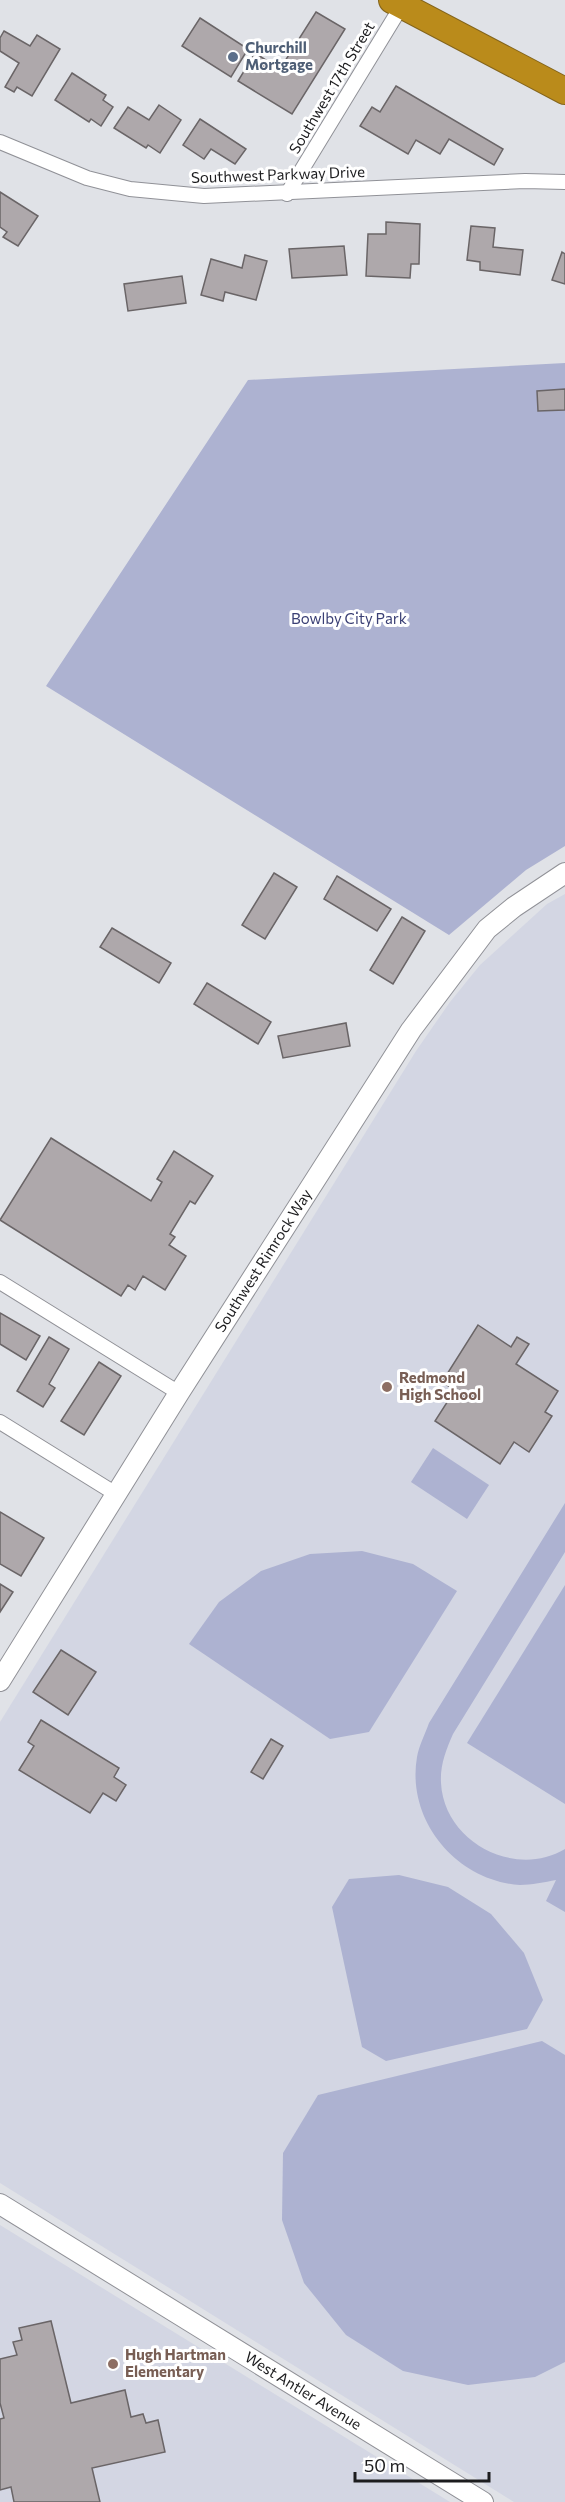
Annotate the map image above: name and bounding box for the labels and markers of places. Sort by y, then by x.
place label: Churchill Mortgage [245,38,313,73]
marker: Churchill Mortgage [226,50,240,64]
place label: Redmond High School [399,1368,481,1403]
marker: Redmond High School [380,1380,394,1394]
place label: Hugh Hartman Elementary [125,2345,226,2380]
marker: Hugh Hartman Elementary [106,2357,120,2371]

